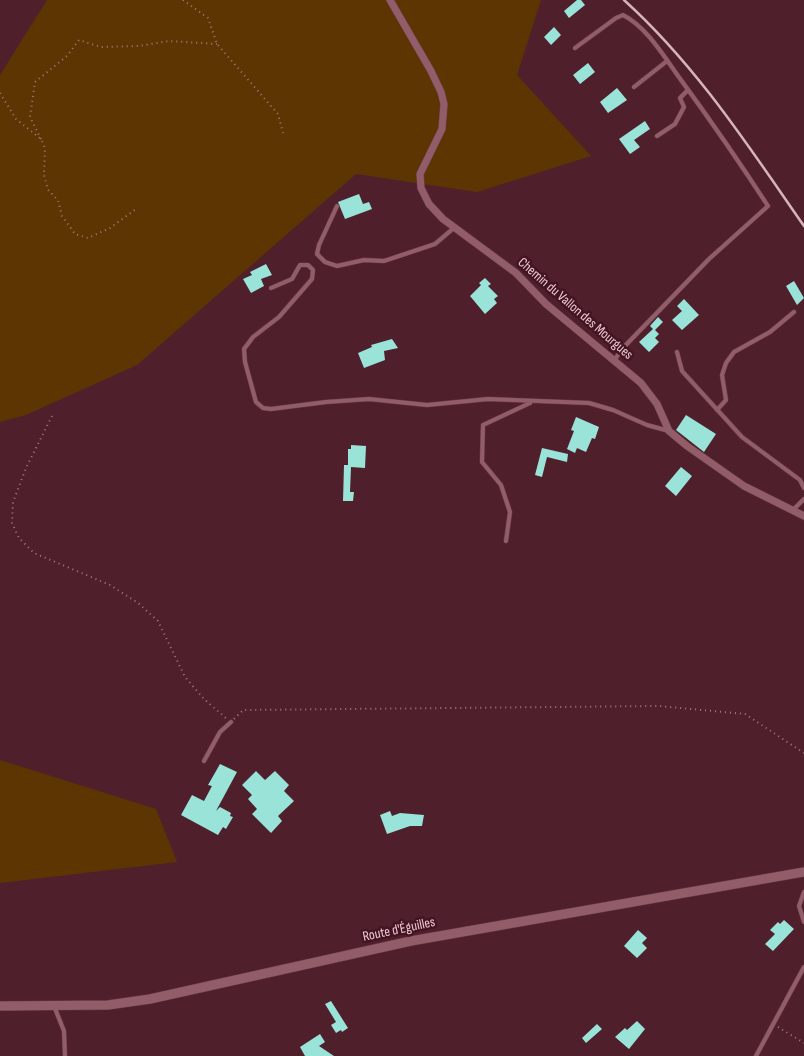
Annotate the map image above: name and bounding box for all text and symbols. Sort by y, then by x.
street label: Chemin du Vallon des Mourgues [514,254,636,364]
street label: Route d'Éguilles [361,914,437,946]

